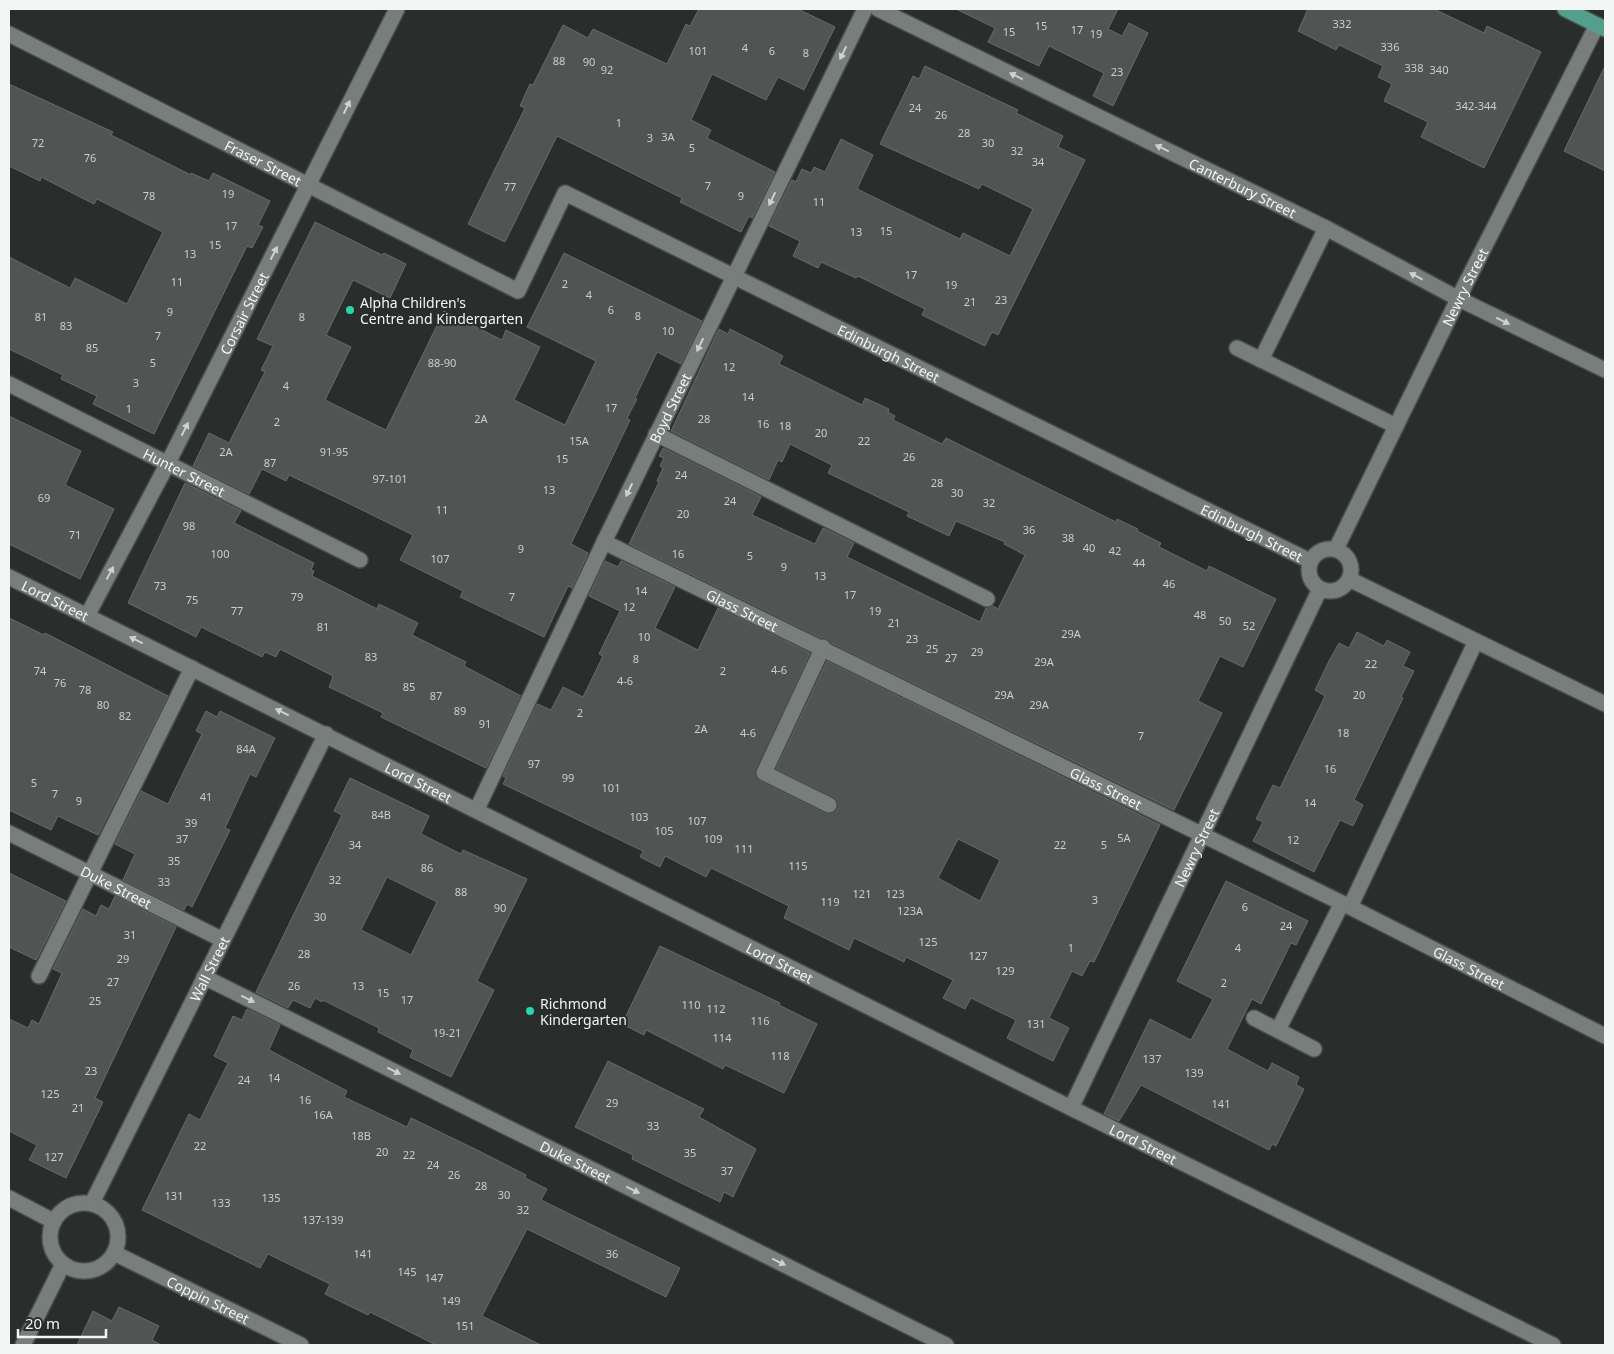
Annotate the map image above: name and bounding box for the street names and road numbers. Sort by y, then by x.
street label: Fraser Street [222,135,305,190]
street label: Canterbury Street [1186,153,1300,222]
street label: Newry Street [1437,244,1492,329]
street label: Corsair Street [215,269,272,358]
street label: Edinburgh Street [834,320,943,386]
street label: Boyd Street [644,370,695,446]
street label: Hunter Street [140,443,228,500]
street label: Edinburgh Street [1198,499,1306,566]
street label: Lord Street [19,575,92,625]
street label: Glass Street [703,584,781,635]
street label: Lord Street [382,757,455,807]
street label: Glass Street [1067,762,1145,813]
street label: Newry Street [1169,805,1223,890]
street label: Duke Street [78,861,155,912]
street label: Wall Street [185,933,233,1004]
street label: Lord Street [743,938,817,987]
street label: Glass Street [1430,941,1508,993]
street label: Lord Street [1107,1119,1180,1168]
street label: Duke Street [537,1136,615,1187]
street label: Coppin Street [164,1271,253,1328]

